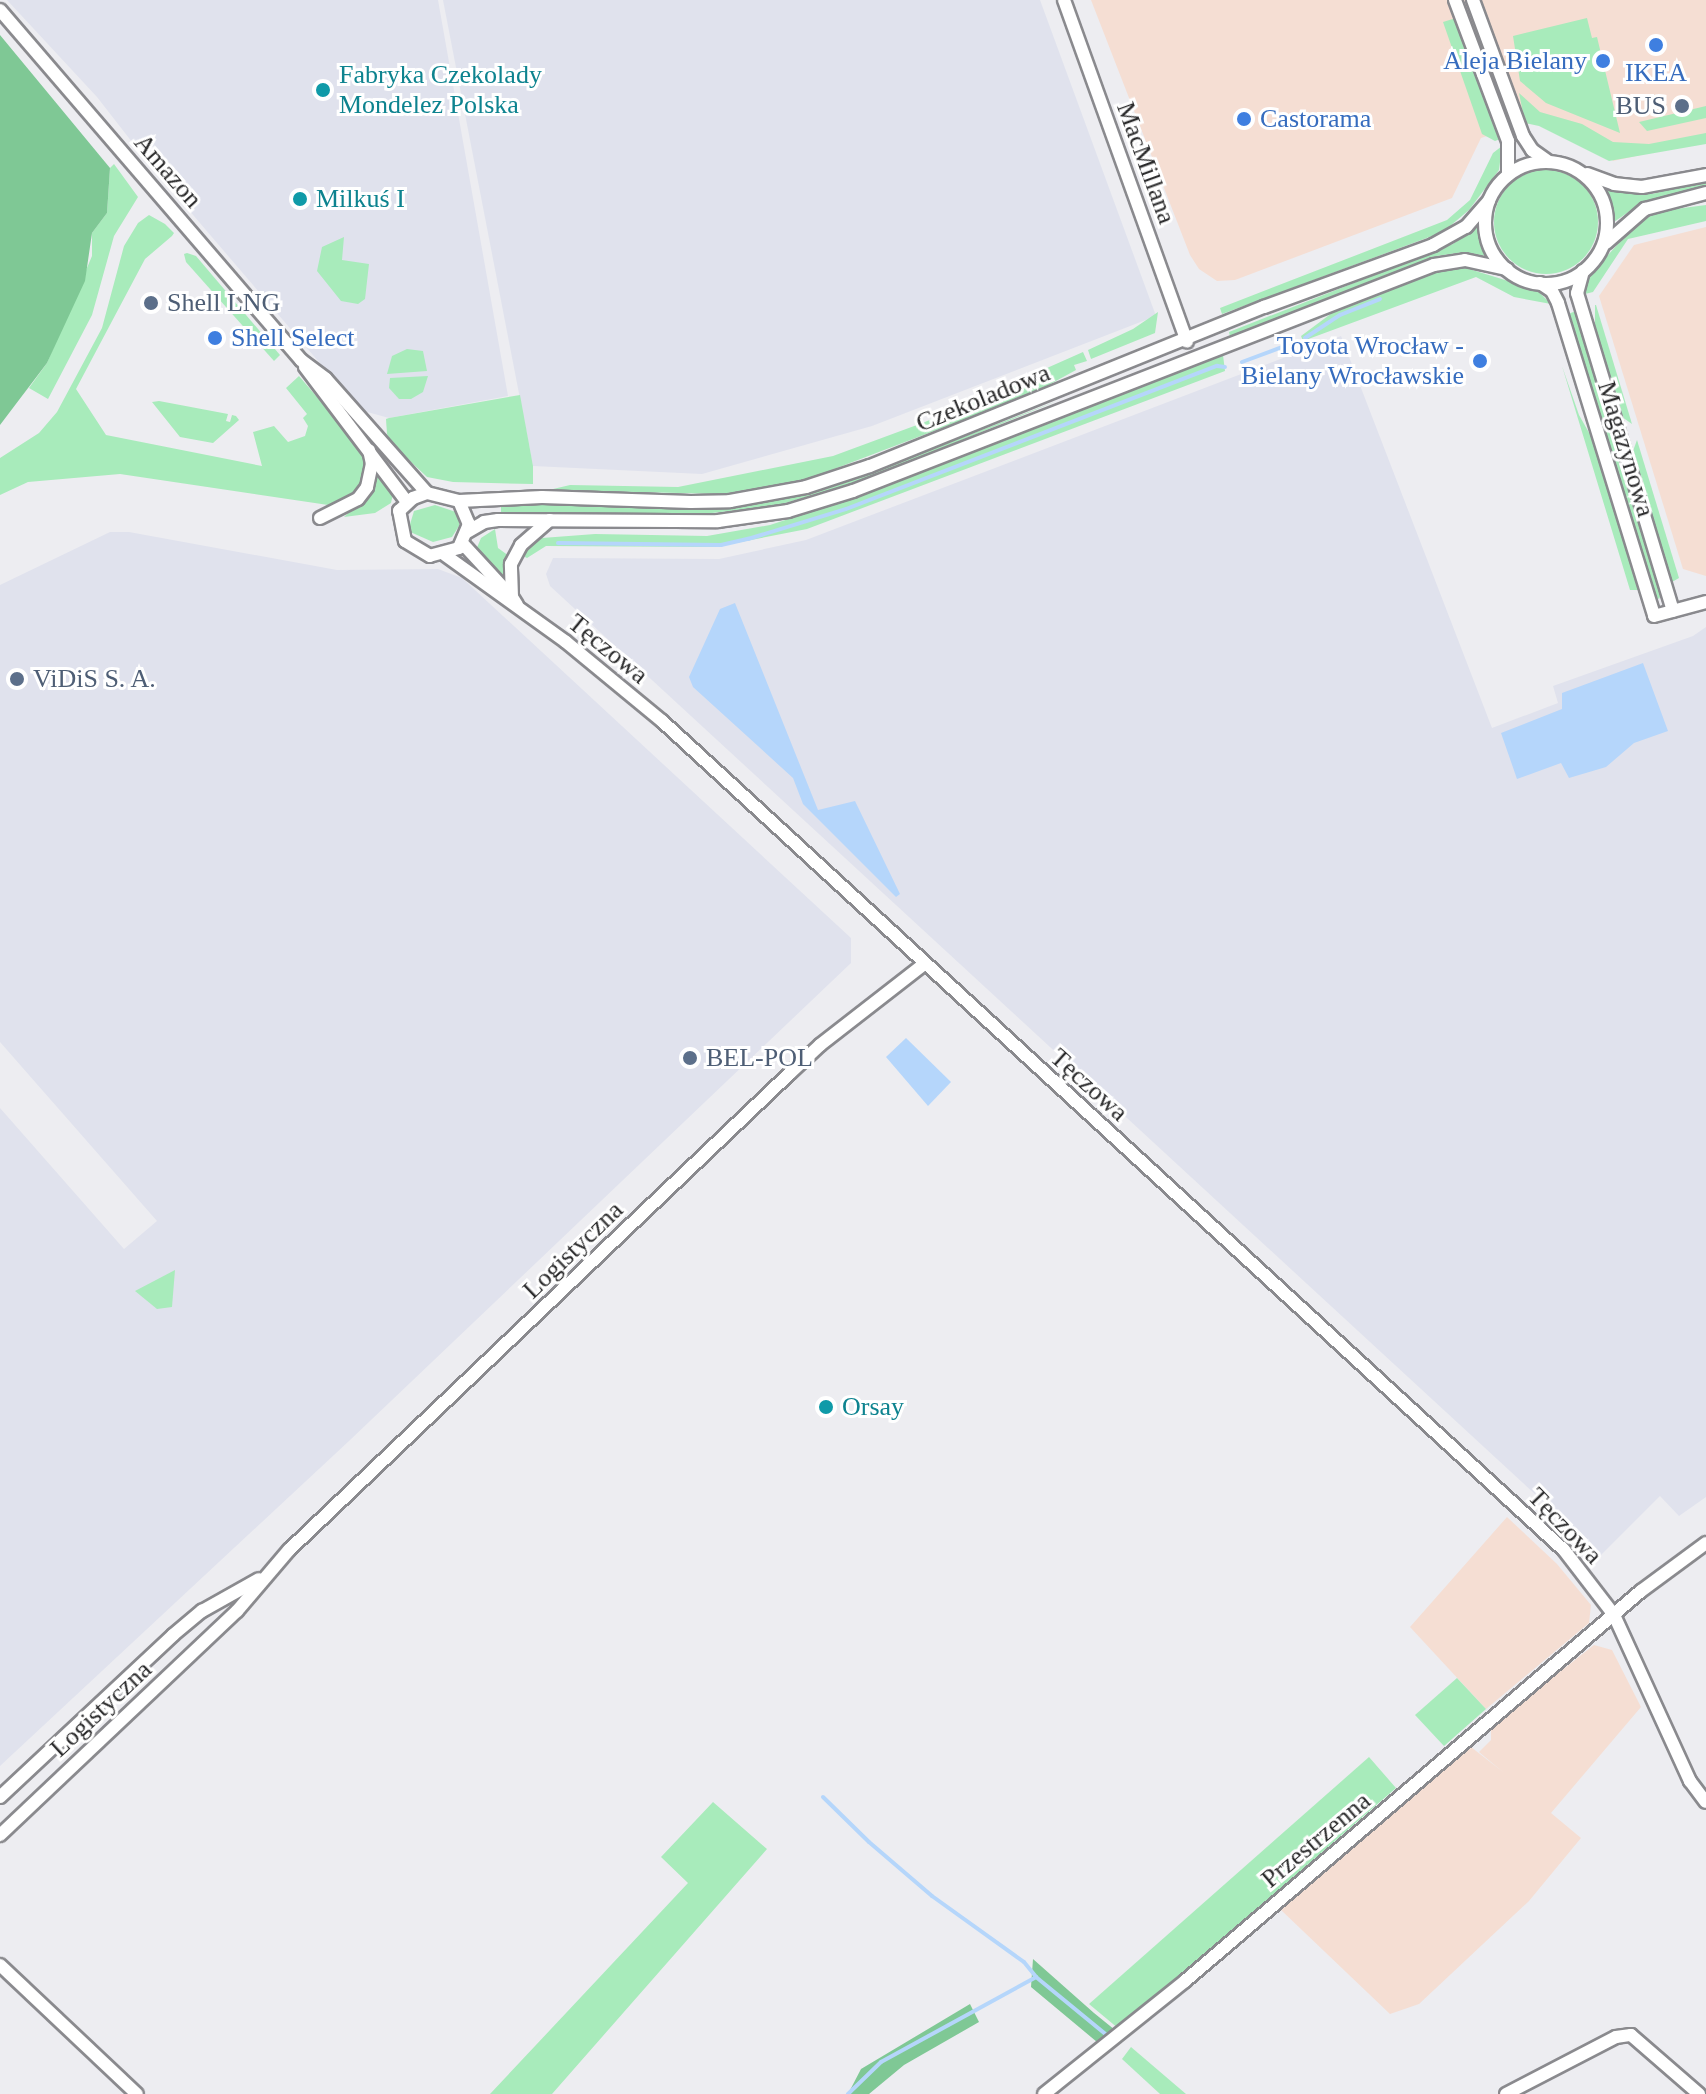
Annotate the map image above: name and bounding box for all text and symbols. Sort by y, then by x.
marker: IKEA [1647,36,1665,54]
place label: Aleja Bielany [1432,45,1587,77]
marker: Aleja Bielany [1594,52,1612,70]
place label: IKEA [1628,57,1684,89]
place label: Fabryka Czekolady Mondelez Polska [339,59,566,120]
marker: Fabryka Czekolady Mondelez Polska [314,81,332,99]
place label: BUS [1615,90,1666,122]
street label: MacMillana [1108,93,1184,233]
marker: BUS [1673,97,1691,115]
place label: Castorama [1260,103,1391,135]
marker: Castorama [1235,110,1253,128]
street label: Amazon [124,124,212,218]
place label: Milkuś I [316,183,407,215]
marker: Milkuś I [291,190,309,208]
place label: Shell LNG [167,287,284,319]
marker: Shell LNG [142,294,160,312]
place label: Shell Select [231,322,372,354]
marker: Shell Select [206,329,224,347]
place label: Toyota Wrocław - Bielany Wrocławskie [1216,330,1464,392]
marker: Toyota Wrocław - Bielany Wrocławskie [1471,352,1489,370]
street label: Czekoladowa [902,353,1064,443]
street label: Magazynowa [1588,369,1664,529]
street label: Tęczowa [558,604,658,694]
place label: ViDiS S. A. [33,663,153,695]
marker: ViDiS S. A. [8,670,26,688]
street label: Tęczowa [1040,1039,1138,1131]
place label: BEL-POL [706,1042,810,1074]
marker: BEL-POL [681,1049,699,1067]
street label: Logistyczna [511,1189,635,1311]
place label: Orsay [842,1391,912,1423]
marker: Orsay [817,1398,835,1416]
street label: Tęczowa [1518,1478,1612,1574]
street label: Logistyczna [38,1649,164,1769]
street label: Przestrzenna [1246,1778,1386,1902]

